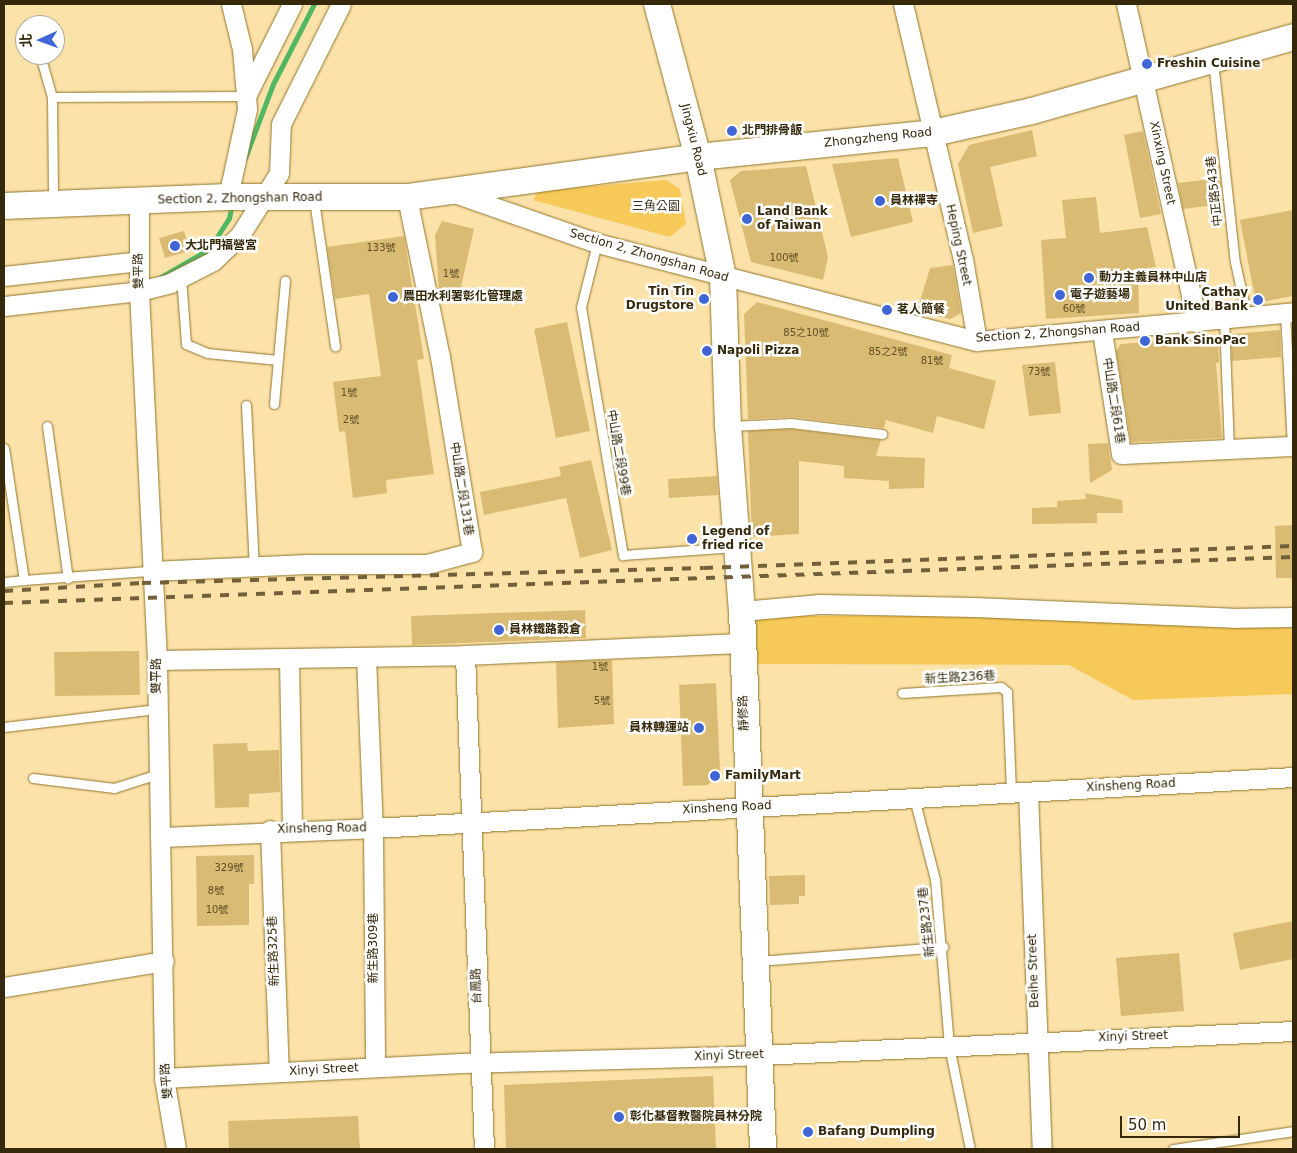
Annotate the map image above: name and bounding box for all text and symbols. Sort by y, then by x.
north arrow [15,15,65,65]
text: 北 [18,33,34,48]
place label: Freshin Cuisine [1157,57,1260,71]
marker: Freshin Cuisine [1141,58,1153,70]
street label: Jingxiu Road [677,102,709,178]
street label: Xinxing Street [1146,120,1178,206]
place label: 北門排骨飯 [742,124,802,138]
marker: 北門排骨飯 [726,125,738,137]
street label: Zhongzheng Road [823,125,933,151]
street label: 中正路543巷 [1204,155,1226,227]
street label: Section 2, Zhongshan Road [157,190,323,208]
place label: 員林禪寺 [890,194,938,208]
marker: 員林禪寺 [874,195,886,207]
park label: 三角公園 [632,200,680,214]
street label: Heping Street [942,203,974,287]
place label: Land Bank of Taiwan [757,205,828,233]
marker: Land Bank of Taiwan [741,213,753,225]
street label: Section 2, Zhongshan Road [568,226,730,286]
place label: 大北門福營宮 [185,239,257,253]
marker: 大北門福營宮 [169,240,181,252]
house number: 133號 [366,242,396,254]
house number: 100號 [769,252,799,264]
street label: 雙平路 [131,253,147,289]
house number: 1號 [443,268,459,280]
place label: 動力主義員林中山店 [1099,271,1207,285]
marker: 動力主義員林中山店 [1083,272,1095,284]
place label: Tin Tin Drugstore [626,285,694,313]
place label: Cathay United Bank [1165,286,1248,314]
place label: 電子遊藝場 [1070,288,1130,302]
marker: 電子遊藝場 [1054,289,1066,301]
place label: 農田水利署彰化管理處 [403,290,523,304]
marker: 農田水利署彰化管理處 [387,291,399,303]
marker: Tin Tin Drugstore [698,293,710,305]
marker: Cathay United Bank [1252,294,1264,306]
place label: 茗人簡餐 [897,303,945,317]
house number: 60號 [1063,303,1085,315]
marker: 茗人簡餐 [881,304,893,316]
street label: Section 2, Zhongshan Road [975,320,1141,346]
house number: 85之10號 [783,327,829,339]
place label: Bank SinoPac [1155,334,1246,348]
marker: Bank SinoPac [1139,335,1151,347]
place label: Napoli Pizza [717,344,799,358]
marker: Napoli Pizza [701,345,713,357]
house number: 85之2號 [868,346,908,358]
house number: 81號 [921,355,943,367]
street label: 中山路二段61巷 [1099,357,1127,445]
house number: 73號 [1028,366,1050,378]
house number: 1號 [341,387,357,399]
street label: 中山路二段99巷 [603,409,633,497]
house number: 2號 [343,414,359,426]
street label: 中山路二段131巷 [446,441,476,537]
place label: Legend of fried rice [702,525,769,553]
marker: Legend of fried rice [686,533,698,545]
place label: 員林鐵路穀倉 [509,623,581,637]
marker: 員林鐵路穀倉 [493,624,505,636]
street label: 雙平路 [150,658,164,694]
house number: 1號 [592,661,608,673]
street label: 新生路236巷 [924,669,996,687]
house number: 5號 [594,695,610,707]
street label: 靜修路 [736,695,752,731]
place label: 員林轉運站 [629,721,689,735]
marker: 員林轉運站 [693,722,705,734]
place label: FamilyMart [725,769,801,783]
marker: FamilyMart [709,770,721,782]
street label: Xinsheng Road [1086,776,1176,796]
street label: Xinsheng Road [682,798,772,818]
street label: Xinsheng Road [277,821,367,837]
house number: 329號 [214,862,244,874]
house number: 8號 [208,885,224,897]
street label: 新生路237巷 [916,886,938,958]
house number: 10號 [206,904,228,916]
street label: 新生路309巷 [367,913,381,983]
street label: 新生路325巷 [266,915,282,987]
street label: Beihe Street [1026,934,1042,1008]
street label: 台鳳路 [469,968,485,1004]
street label: Xinyi Street [1098,1029,1168,1045]
street label: Xinyi Street [694,1048,764,1064]
street label: Xinyi Street [289,1061,359,1079]
street label: 雙平路 [158,1062,176,1100]
scale bar [1122,1106,1242,1138]
marker: 彰化基督教醫院員林分院 [612,1110,626,1124]
place label: 彰化基督教醫院員林分院 [630,1110,762,1124]
text: 50 m [1128,1116,1166,1134]
place label: Bafang Dumpling [818,1125,935,1139]
marker: Bafang Dumpling [802,1126,814,1138]

